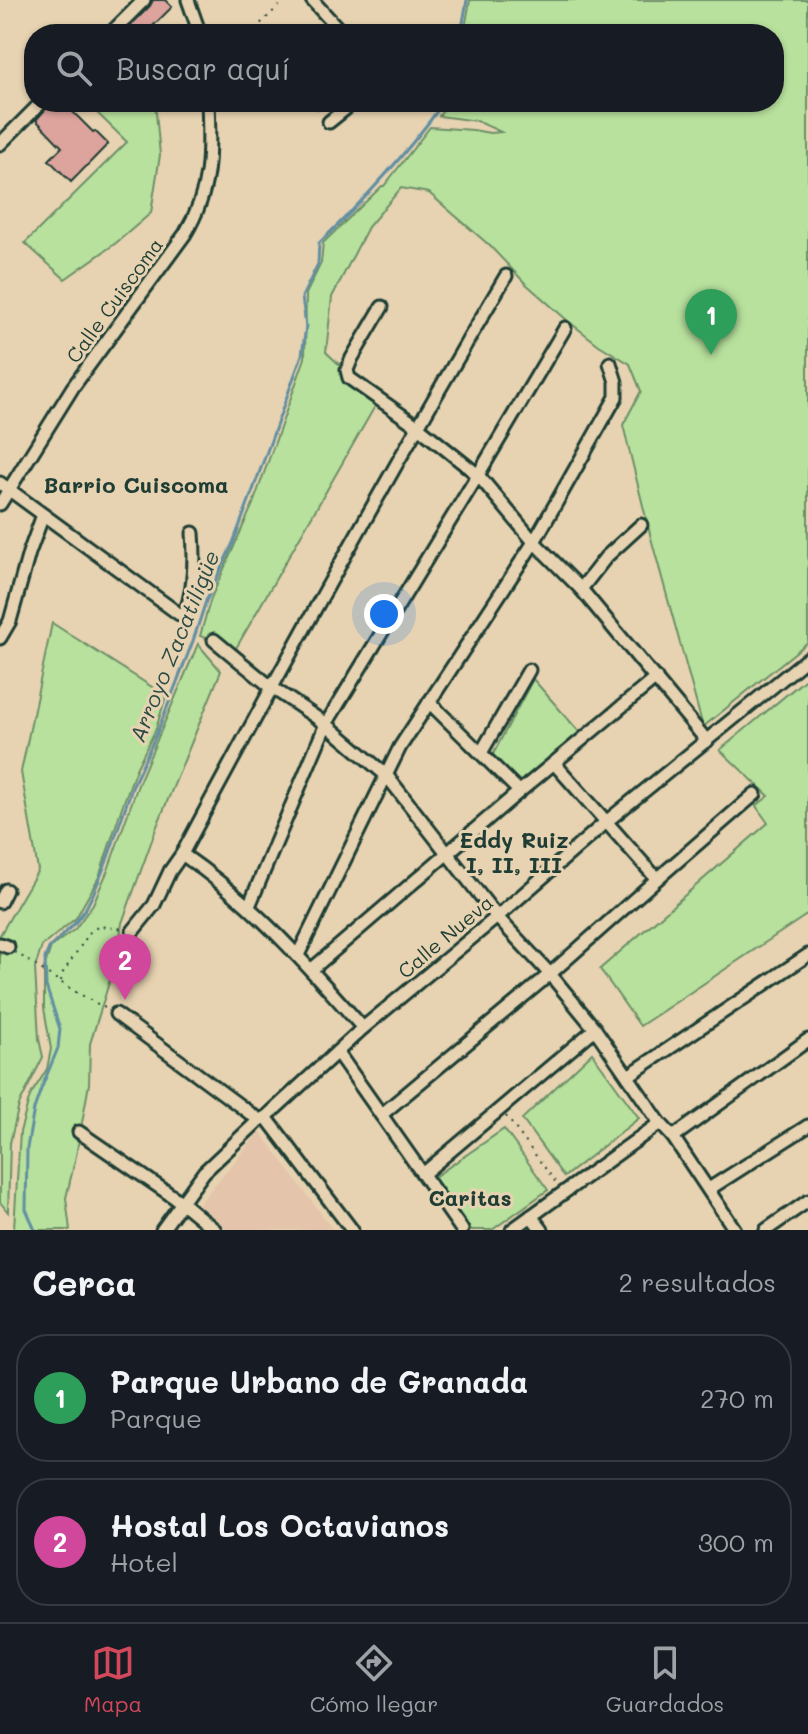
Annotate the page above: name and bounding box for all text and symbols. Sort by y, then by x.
search box [24,24,784,112]
icon: search [52,46,96,90]
text: Buscar aquí [116,48,290,88]
street label: Calle Cuiscoma [60,232,168,368]
pin: 1 [685,289,737,355]
district label: Barrio Cuiscoma [44,470,228,499]
water label: Arroyo Zacatiligüe [122,546,226,746]
your location [364,594,404,634]
district label: Eddy Ruiz I, II, III [459,825,569,879]
street label: Calle Nueva [392,889,498,983]
pin: 2 [99,934,151,1000]
district label: Caritas [428,1183,512,1212]
text: Cerca [32,1260,136,1305]
text: 2 resultados [618,1265,776,1299]
text: Parque Urbano de Granada [110,1361,528,1401]
text: 1 [54,1381,66,1415]
text: 270 m [700,1381,774,1415]
text: Parque [110,1401,202,1435]
text: Hostal Los Octavianos [110,1505,449,1545]
text: 2 [53,1525,67,1559]
text: 300 m [698,1525,774,1559]
text: Hotel [110,1545,178,1579]
tab: Mapa [84,1641,142,1718]
tab: Cómo llegar [310,1641,438,1718]
tab: Guardados [606,1641,724,1718]

